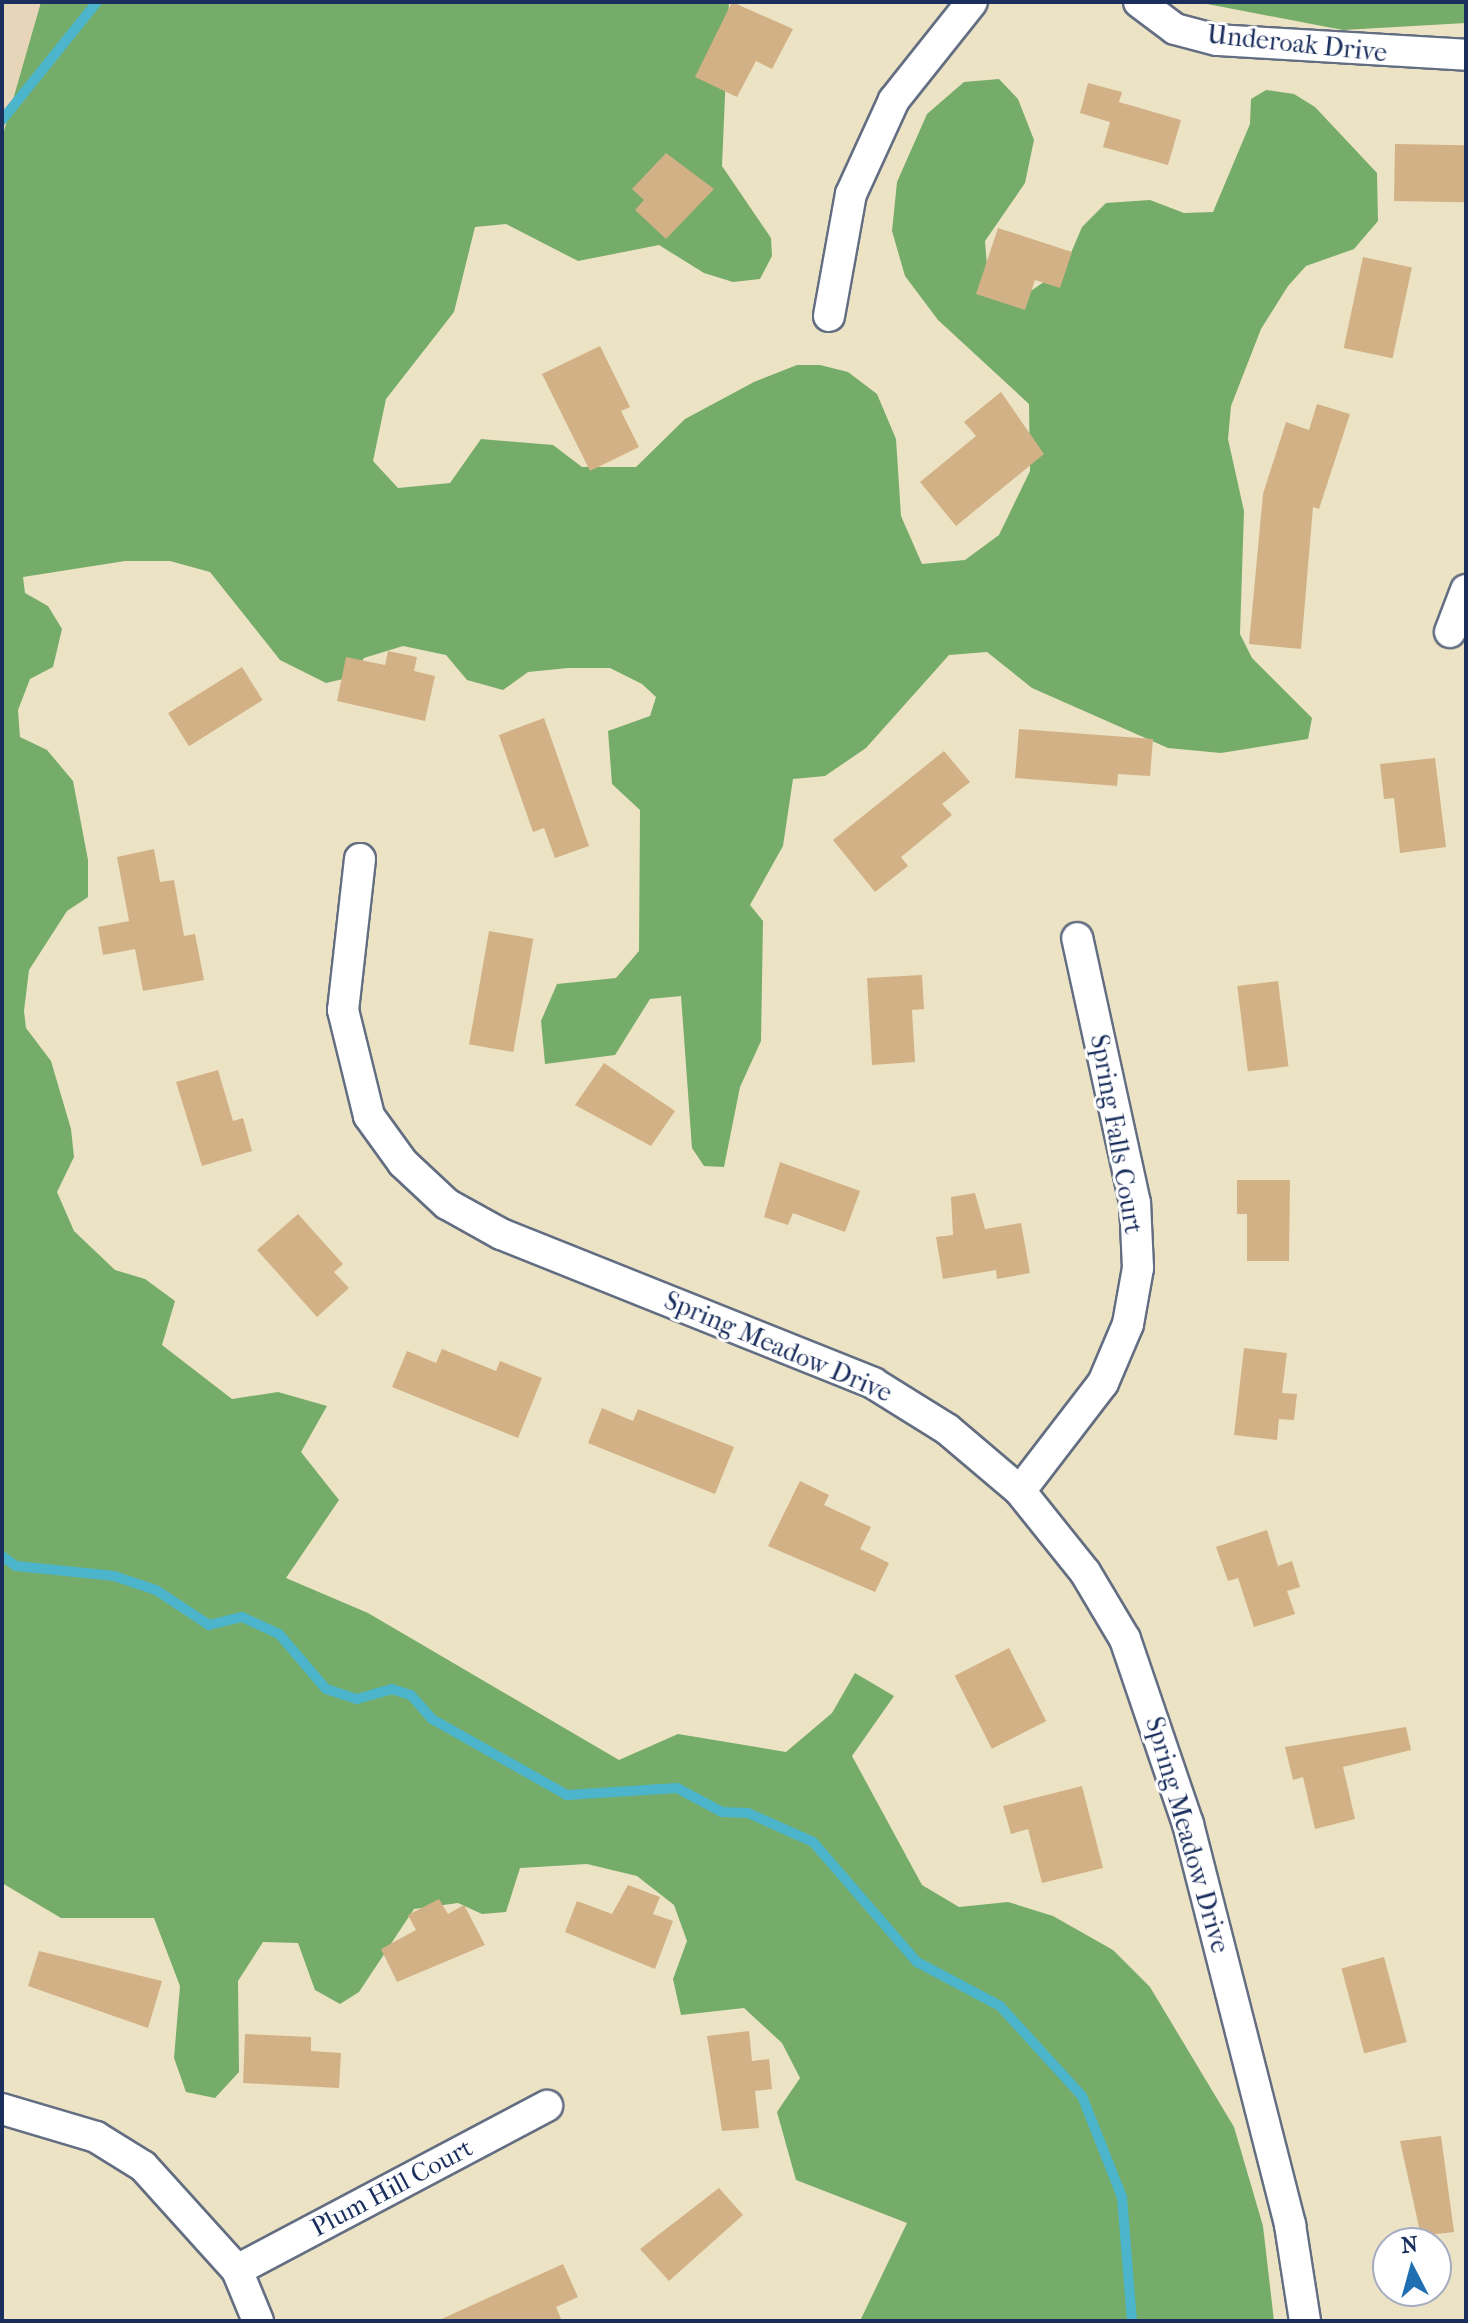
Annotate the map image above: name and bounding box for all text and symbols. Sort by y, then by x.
street label: Underoak Drive [1205,19,1389,69]
street label: Spring Falls Court [1083,1032,1149,1236]
street label: Spring Meadow Drive [659,1285,897,1409]
street label: Spring Meadow Drive [1138,1713,1236,1957]
street label: Plum Hill Court [306,2132,478,2244]
north arrow [1372,2227,1452,2307]
text: N [1400,2231,1419,2259]

